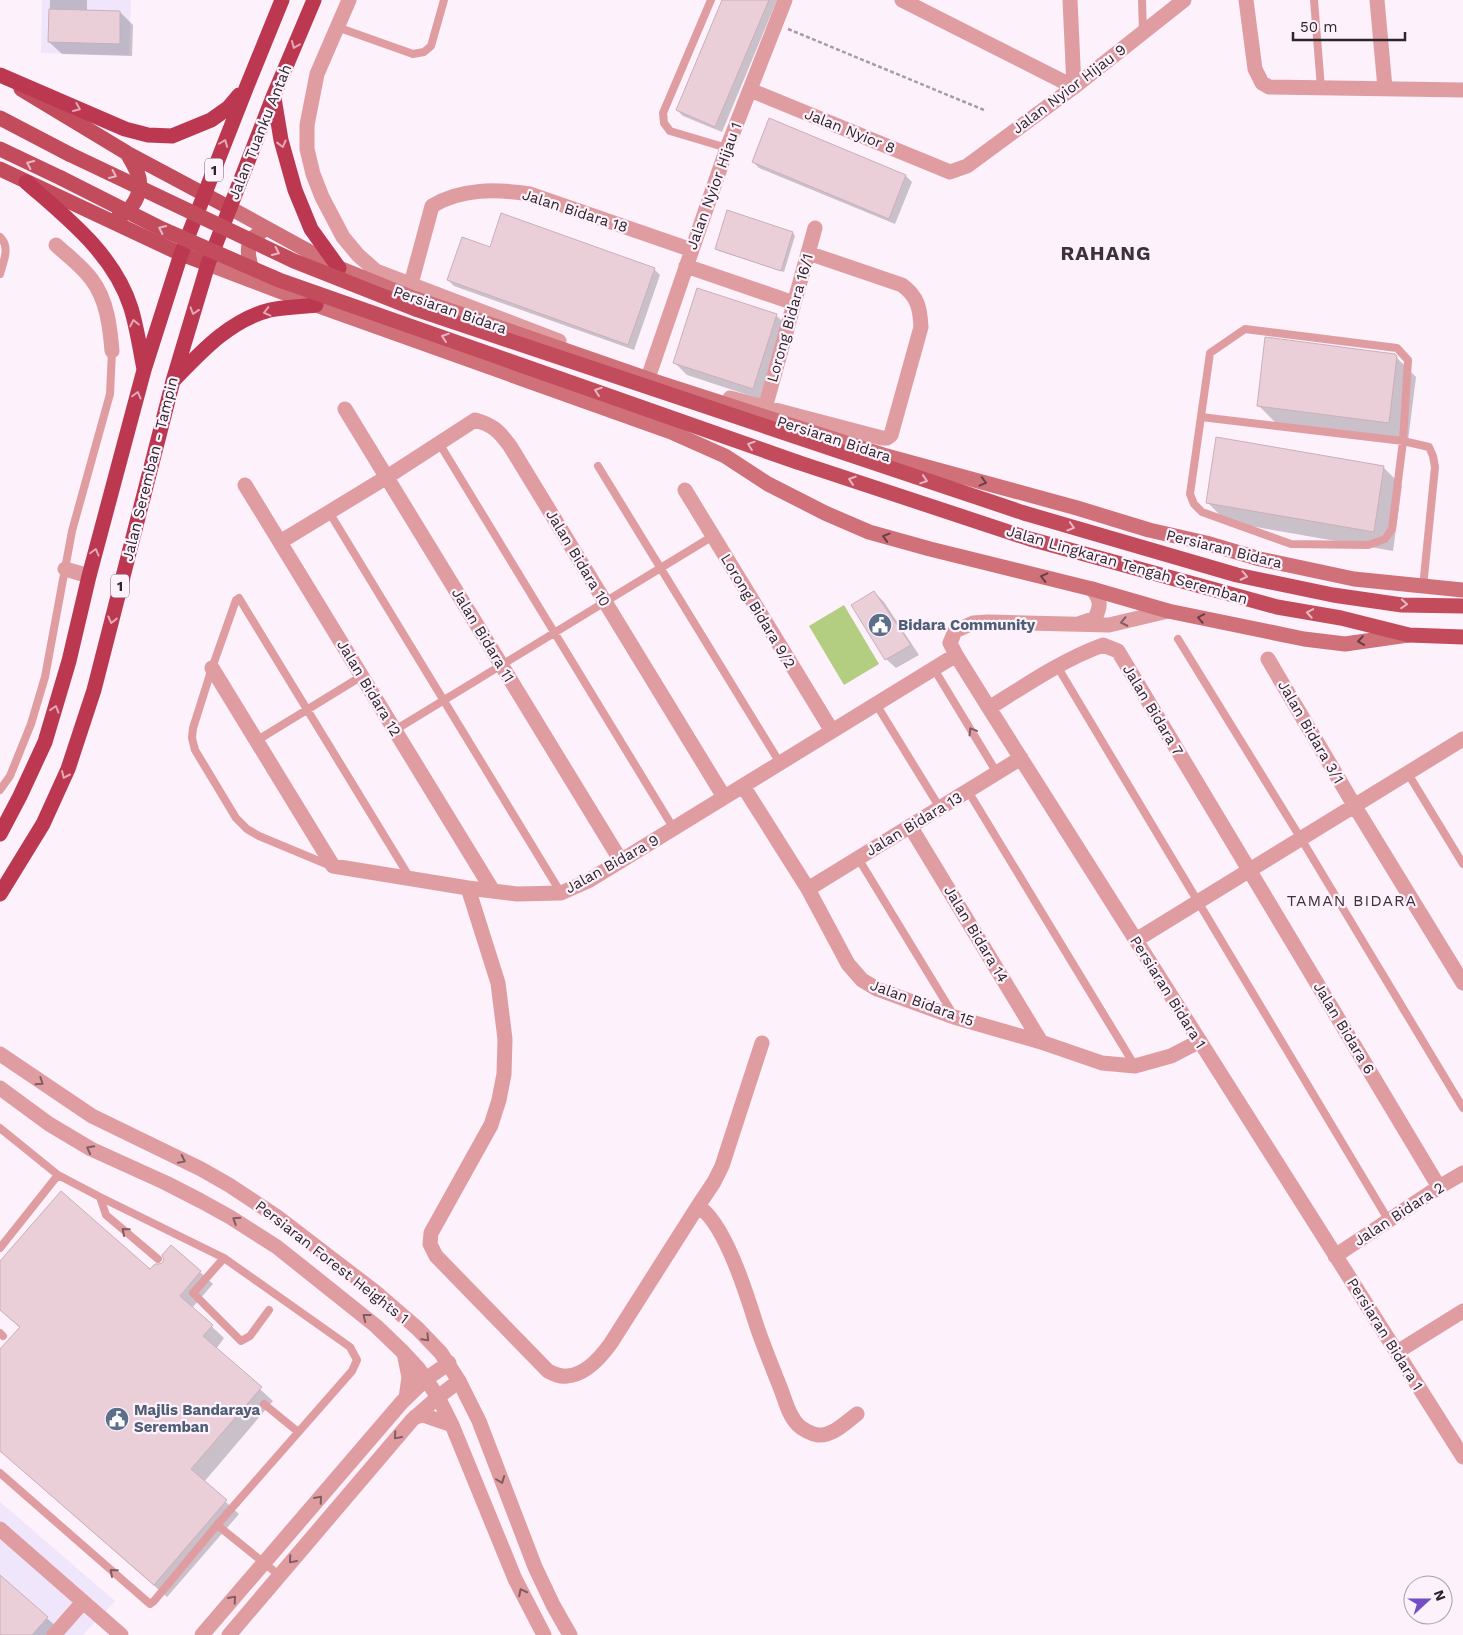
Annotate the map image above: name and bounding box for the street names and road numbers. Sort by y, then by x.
street label: Jalan Nyior Hijau 9 [1009,40,1129,138]
street label: Jalan Tuanku Antah [225,62,295,202]
street label: Jalan Nyior 8 [802,105,898,157]
street label: Jalan Nyior Hijau 1 [683,120,745,252]
road number: 1 [205,158,223,182]
street label: Jalan Bidara 18 [520,185,630,237]
street label: Lorong Bidara 16/1 [763,252,817,384]
street label: Persiaran Bidara [391,282,510,338]
street label: Jalan Seremban - Tampin [118,375,182,563]
street label: Persiaran Bidara [775,412,894,466]
street label: Jalan Bidara 10 [542,506,614,610]
street label: Jalan Lingkaran Tengah Seremban [1004,522,1250,608]
street label: Persiaran Bidara [1164,526,1284,572]
street label: Lorong Bidara 9/2 [717,551,799,671]
road number: 1 [111,574,129,598]
street label: Jalan Bidara 11 [448,585,518,685]
street label: Jalan Bidara 12 [333,637,405,739]
street label: Jalan Bidara 7 [1119,661,1187,759]
street label: Jalan Bidara 3/1 [1274,677,1348,787]
street label: Jalan Bidara 13 [863,788,965,860]
street label: Jalan Bidara 9 [562,831,662,897]
street label: Jalan Bidara 14 [940,882,1012,986]
street label: Persiaran Bidara 1 [1126,933,1210,1051]
street label: Jalan Bidara 15 [868,976,976,1030]
street label: Jalan Bidara 6 [1309,979,1379,1077]
street label: Jalan Bidara 2 [1351,1178,1447,1250]
street label: Persiaran Forest Heights 1 [252,1197,412,1327]
street label: Persiaran Bidara 1 [1343,1275,1427,1393]

